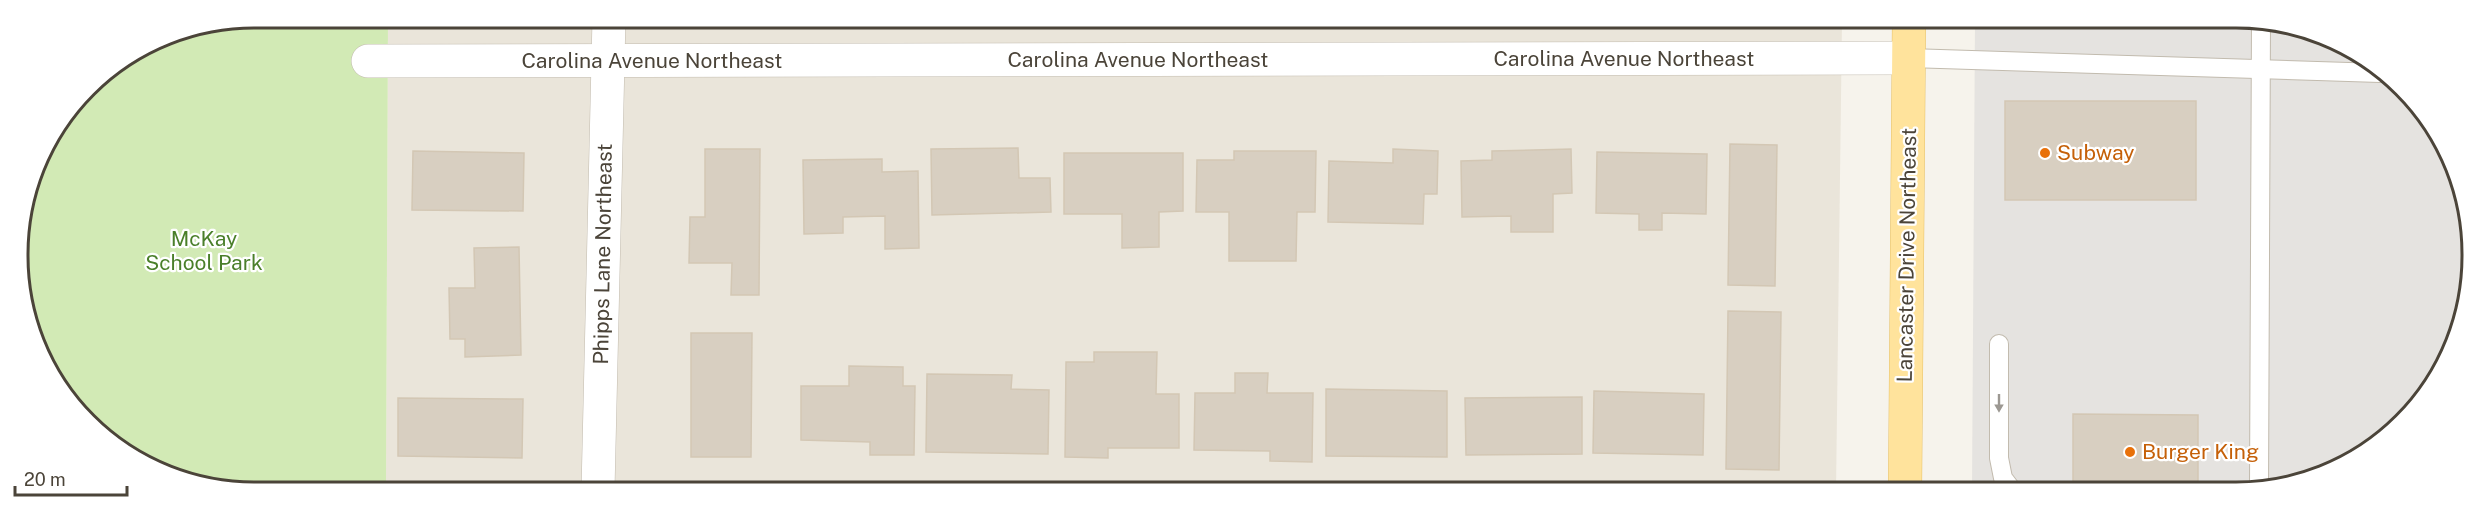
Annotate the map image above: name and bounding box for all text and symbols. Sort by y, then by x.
street label: Carolina Avenue Northeast [1494,46,1754,71]
street label: Carolina Avenue Northeast [1008,47,1268,72]
street label: Carolina Avenue Northeast [522,48,782,73]
street label: Lancaster Drive Northeast [1892,128,1921,382]
place label: Subway [2057,140,2134,165]
street label: Phipps Lane Northeast [588,143,617,365]
marker: Subway [2038,146,2052,160]
park label: McKay School Park [145,226,263,275]
one-way arrow [1994,393,2004,412]
place label: Burger King [2142,439,2259,464]
marker: Burger King [2123,445,2137,459]
scale bar [15,459,128,497]
text: 20 m [24,469,66,490]

